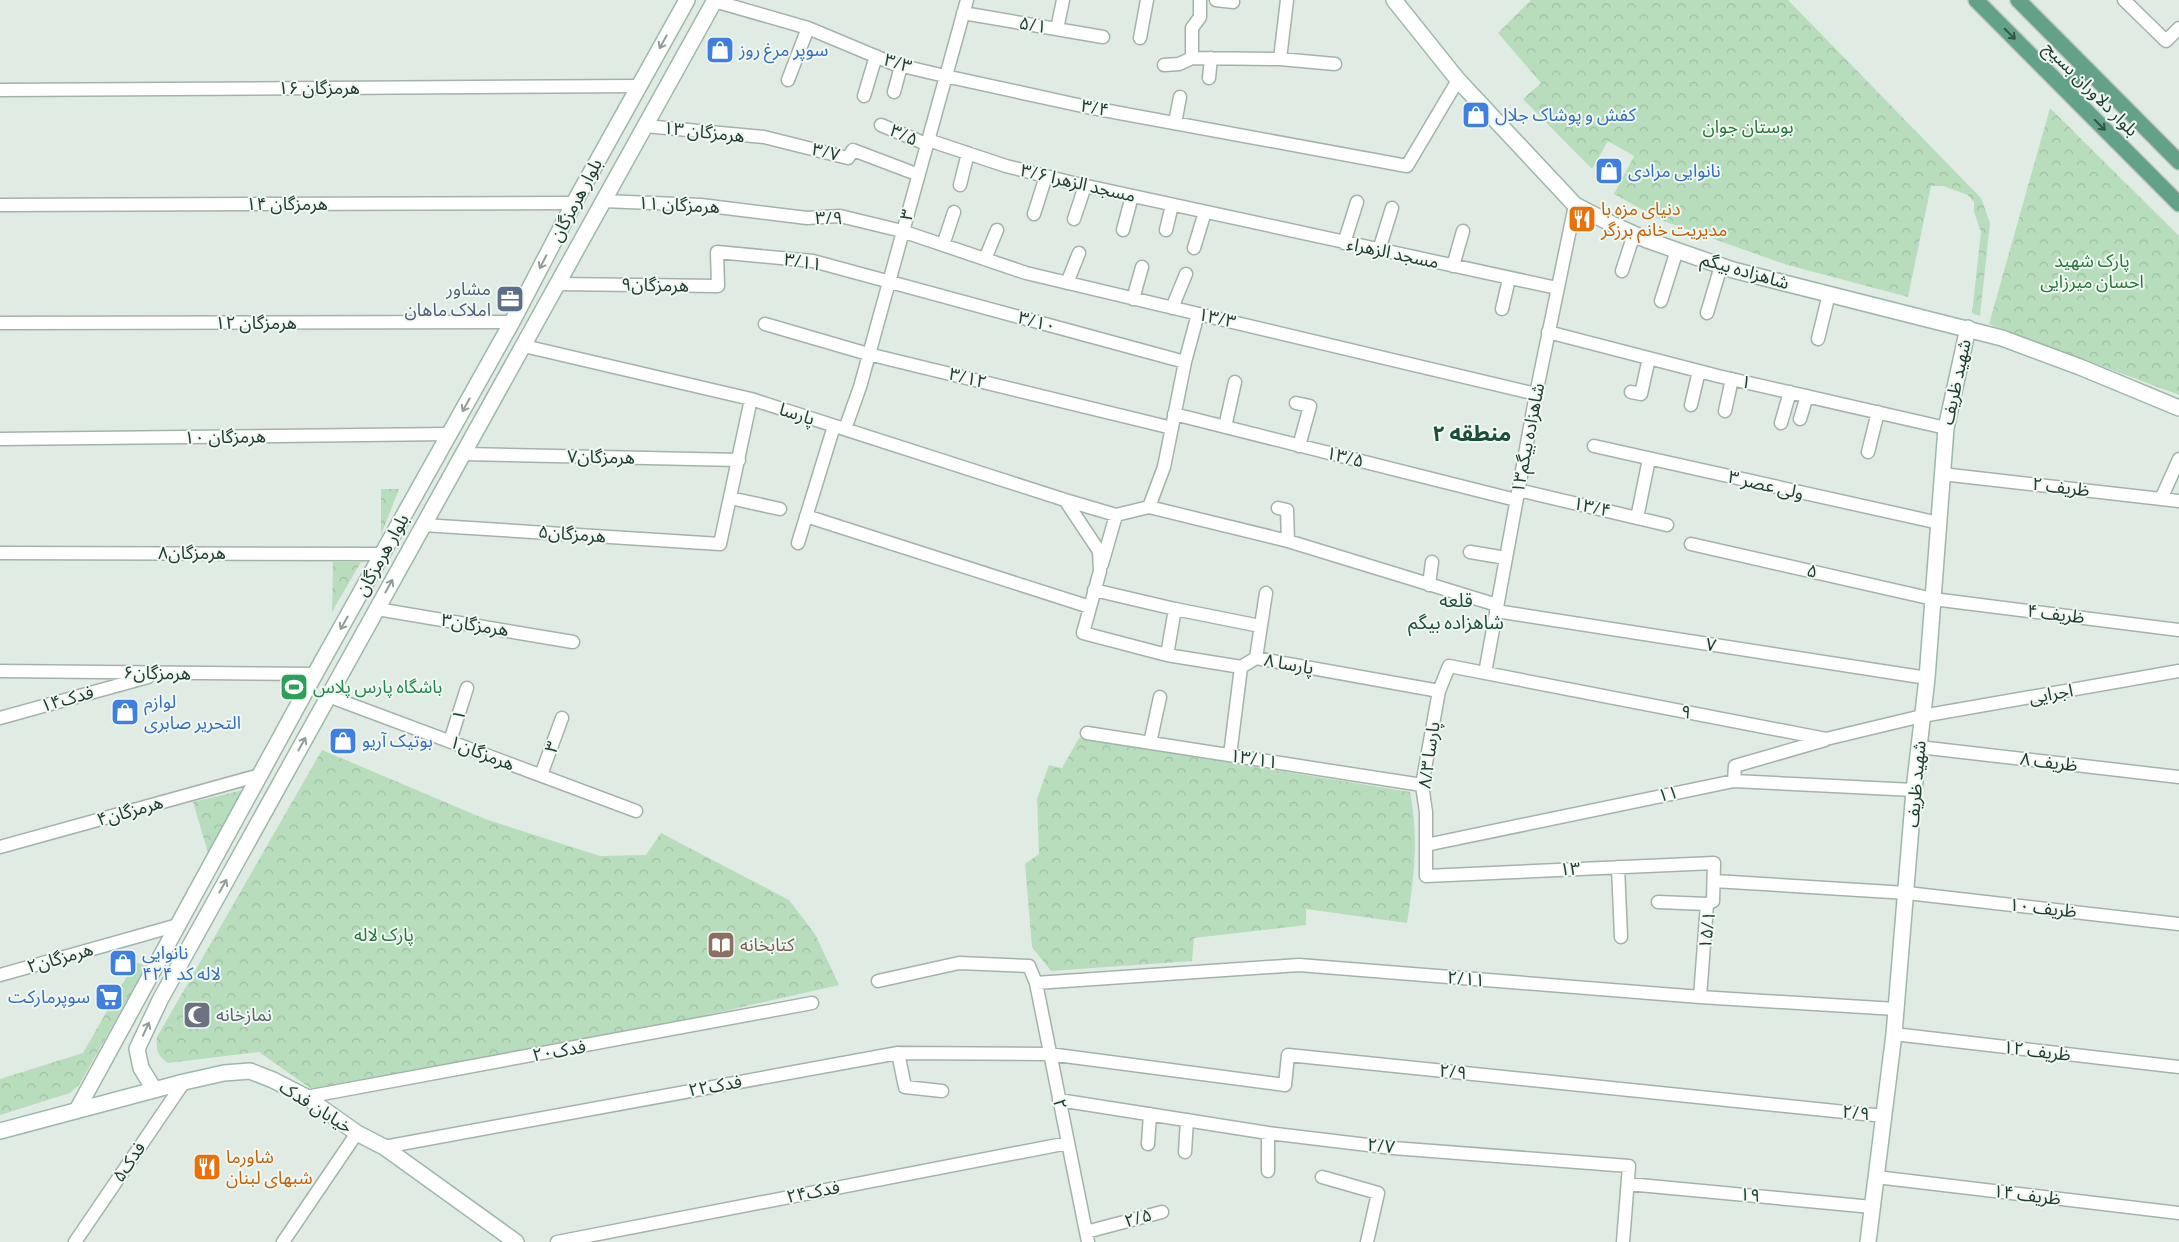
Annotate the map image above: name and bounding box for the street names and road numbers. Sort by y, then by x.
street label: ۵/۱ [1018,11,1049,37]
street label: بلوار دلاوران بسیج [2038,36,2144,142]
street label: ۳/۳ [882,47,915,77]
street label: هرمزگان ۱۶ [278,76,360,99]
street label: ۳/۴ [1079,94,1111,120]
street label: هرمزگان ۱۳ [662,116,746,147]
street label: ۳/۵ [887,119,921,150]
street label: ۳/۷ [810,137,842,165]
street label: بلوار هرمزگان [544,154,607,245]
street label: مسجد الزهرا ۳/۶ [1018,158,1138,207]
street label: هرمزگان ۱۱ [638,191,720,218]
street label: هرمزگان ۱۴ [246,192,328,215]
street label: ۳/۹ [815,206,843,228]
street label: ۳ [894,207,918,223]
street label: مسجد الزهراء [1345,232,1441,273]
street label: ۳/۱۱ [783,247,824,275]
street label: شاهزاده بیگم [1698,247,1792,296]
street label: هرمزگان۹ [621,272,689,297]
street label: ۱۳/۳ [1196,302,1238,332]
street label: ۳/۱۰ [1016,305,1059,337]
street label: هرمزگان ۱۲ [215,311,297,334]
street label: شهید ظریف [1935,337,1976,427]
street label: ۳/۱۲ [947,362,989,392]
street label: ۱ [1739,369,1754,393]
street label: شاهزاده بیگم۱۳ [1506,381,1551,495]
street label: پارسا [776,397,818,430]
street label: هرمزگان ۱۰ [184,424,266,449]
street label: ۱۳/۵ [1324,441,1366,471]
street label: هرمزگان۷ [567,444,635,469]
street label: ولی عصر ۳ [1726,465,1806,504]
street label: ظریف ۲ [2031,472,2091,501]
street label: ۱۳/۴ [1571,491,1613,521]
street label: بلوار هرمزگان [349,509,414,600]
street label: هرمزگان۵ [537,520,607,547]
street label: هرمزگان۸ [158,541,226,564]
street label: ۵ [1805,558,1820,582]
street label: ظریف ۴ [2026,599,2086,628]
street label: هرمزگان۳ [440,608,510,641]
street label: ۷ [1704,632,1718,656]
street label: ۸ پارسا [1262,648,1316,679]
street label: هرمزگان۶ [123,660,191,685]
street label: اجرایی [2027,678,2075,709]
street label: فدک۱۴ [38,680,96,716]
street label: ۹ [1679,699,1693,723]
street label: ۱ [446,706,470,723]
street label: ۸/۳ پارسا [1412,720,1445,790]
street label: هرمزگان۱ [446,730,518,775]
street label: ۳ [539,738,563,755]
street label: شهید ظریف [1900,740,1931,828]
street label: ۱۳/۱۱ [1229,743,1280,773]
street label: ظریف ۸ [2019,747,2079,776]
street label: ۱۱ [1655,780,1680,806]
street label: هرمزگان۴ [94,790,166,831]
street label: ۱۳ [1559,856,1581,880]
street label: ظریف ۱۰ [2008,893,2078,923]
street label: ۱۵/۱ [1693,910,1719,950]
street label: هرمزگان۲ [24,937,96,978]
street label: ۲/۱۱ [1446,965,1486,991]
street label: فدک۲۰ [530,1034,587,1066]
street label: ظریف ۱۲ [2002,1035,2072,1066]
street label: ۲/۹ [1438,1059,1468,1083]
street label: فدک۲۲ [686,1069,743,1101]
street label: خیابان فدک [275,1075,357,1138]
street label: ۲ [1049,1096,1073,1111]
street label: ۲/۹ [1841,1100,1871,1124]
street label: ۲/۷ [1366,1133,1396,1157]
street label: فدک۵ [107,1137,150,1186]
street label: فدک۲۴ [784,1175,841,1207]
street label: ظریف ۱۴ [1992,1179,2062,1210]
street label: ۱۹ [1739,1182,1761,1206]
street label: ۲/۵ [1121,1203,1154,1231]

